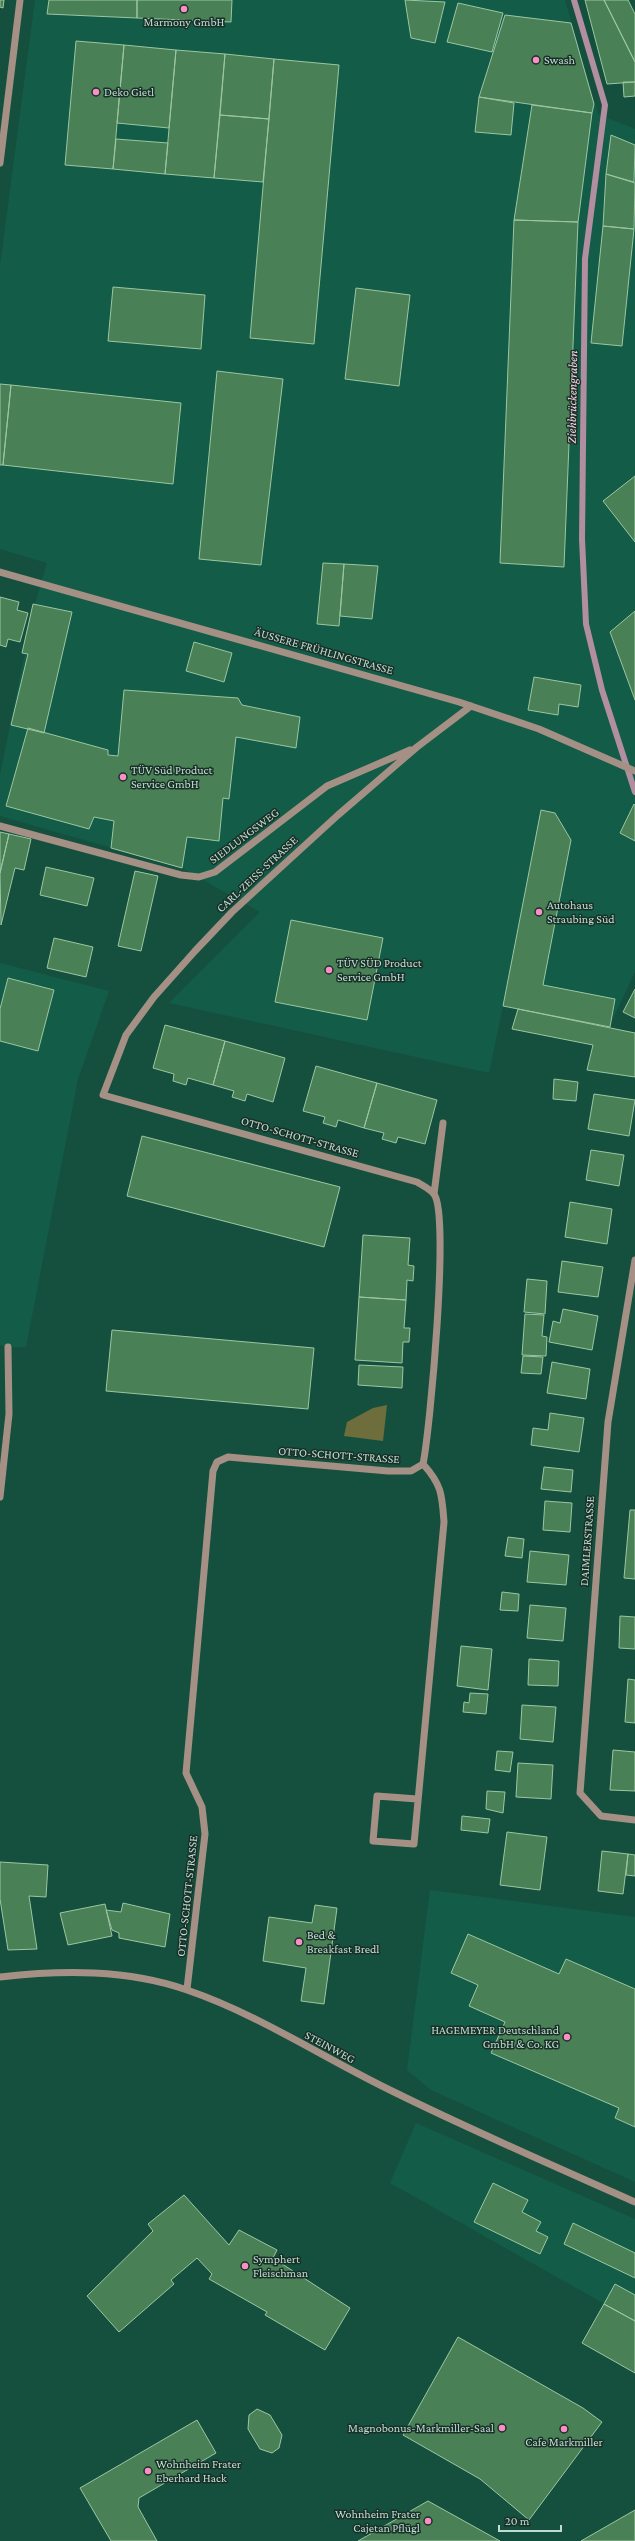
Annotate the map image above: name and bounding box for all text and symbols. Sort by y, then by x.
marker: Marmony GmbH [179,4,189,14]
place label: Marmony GmbH [144,15,225,29]
place label: Swash [544,53,575,67]
marker: Swash [531,55,541,65]
place label: Deko Gietl [104,85,154,99]
marker: Deko Gietl [91,87,101,97]
water label: Ziehbrückengraben [564,350,580,444]
street label: ÄUSSERE FRÜHLINGSTRASSE [253,624,395,678]
place label: TÜV Süd Product Service GmbH [131,763,214,791]
marker: TÜV Süd Product Service GmbH [118,772,128,782]
street label: SIEDLUNGSWEG [206,805,282,867]
street label: CARL-ZEISS-STRASSE [214,833,301,915]
place label: Autohaus Straubing Süd [547,898,615,926]
marker: Autohaus Straubing Süd [534,907,544,917]
place label: TÜV SÜD Product Service GmbH [337,956,423,984]
marker: TÜV SÜD Product Service GmbH [324,965,334,975]
street label: OTTO-SCHOTT-STRASSE [239,1113,361,1161]
street label: OTTO-SCHOTT-STRASSE [278,1444,401,1466]
street label: DAIMLERSTRASSE [577,1495,597,1587]
street label: OTTO-SCHOTT-STRASSE [174,1834,200,1957]
place label: Bed & Breakfast Bredl [307,1928,379,1956]
marker: Bed & Breakfast Bredl [294,1937,304,1947]
place label: HAGEMEYER Deutschland GmbH & Co. KG [431,2023,560,2051]
street label: STEINWEG [302,2028,358,2066]
marker: HAGEMEYER Deutschland GmbH & Co. KG [562,2032,572,2042]
place label: Symphert Fleischman [253,2252,309,2280]
marker: Symphert Fleischman [240,2261,250,2271]
place label: Magnobonus-Markmiller-Saal [348,2421,494,2435]
marker: Magnobonus-Markmiller-Saal [497,2423,507,2433]
marker: Cafe Markmiller [559,2424,569,2434]
place label: Cafe Markmiller [525,2435,604,2449]
place label: Wohnheim Frater Eberhard Hack [156,2457,242,2485]
marker: Wohnheim Frater Eberhard Hack [143,2466,153,2476]
place label: Wohnheim Frater Cajetan Pflügl [335,2507,421,2535]
scale bar [499,2507,561,2533]
text: 20 m [505,2514,530,2528]
marker: Wohnheim Frater Cajetan Pflügl [423,2516,433,2526]

